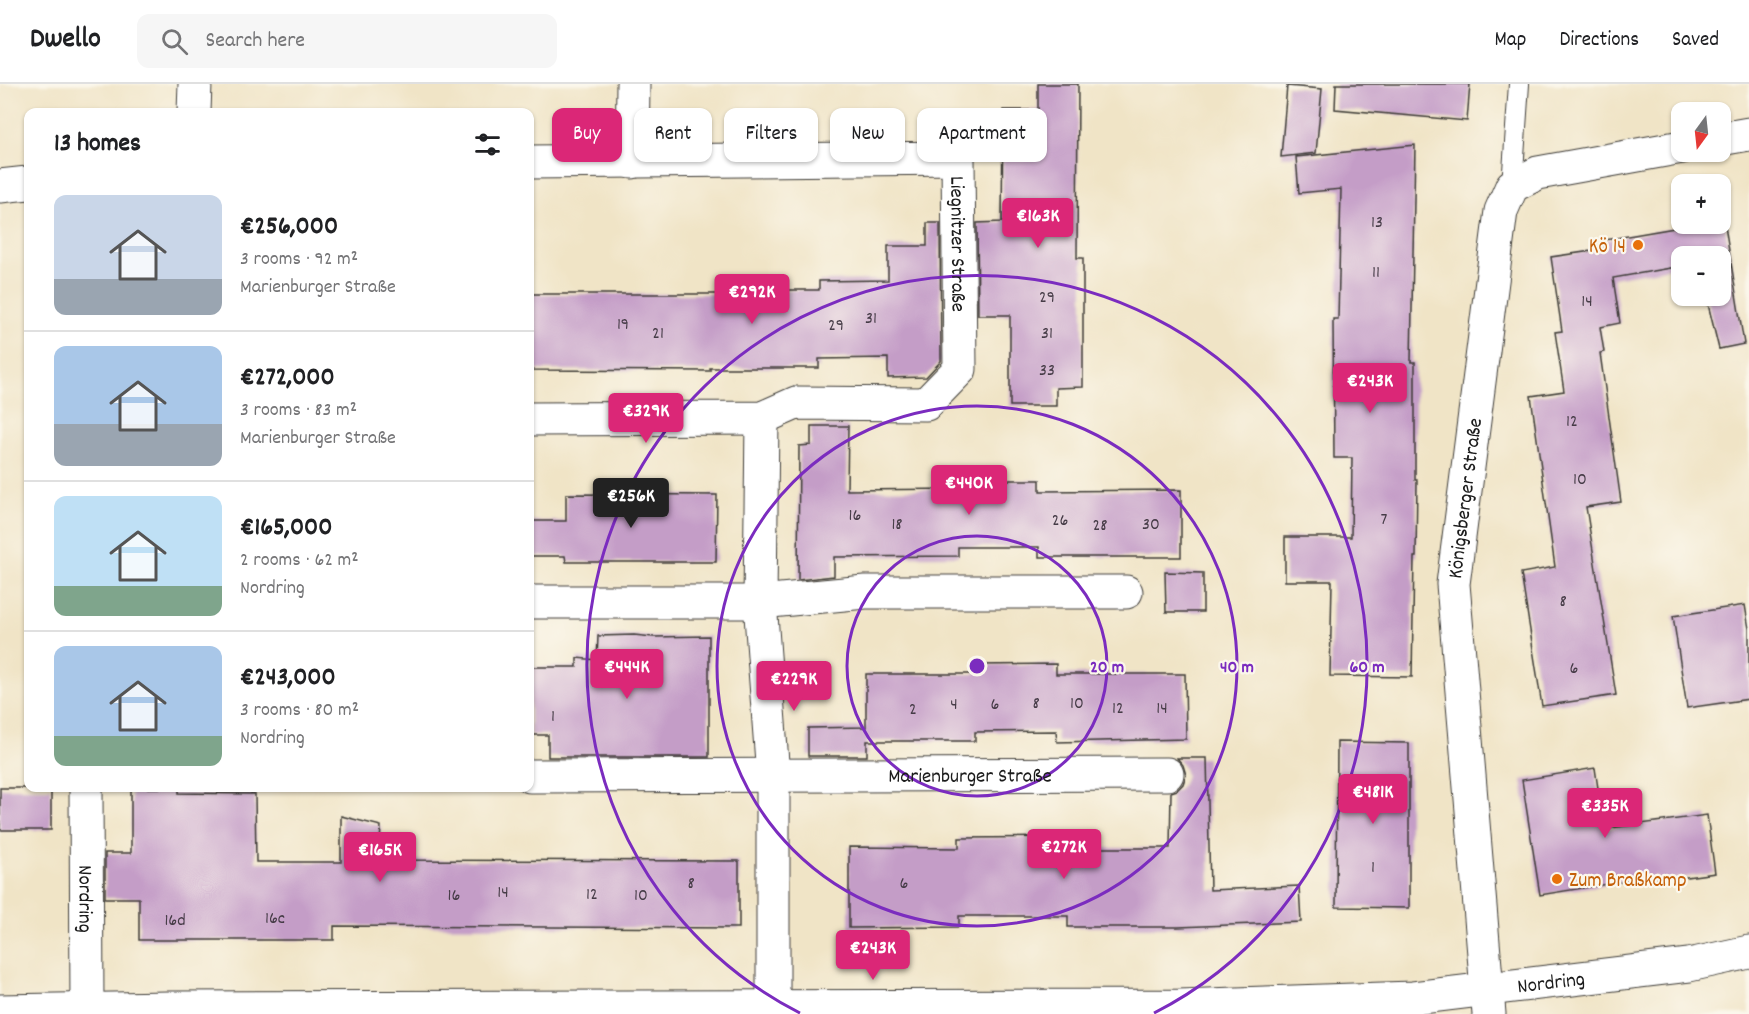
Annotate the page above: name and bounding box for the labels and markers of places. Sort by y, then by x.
pin: €163K [996,198,1080,249]
place label: Kö 14 [1589,233,1626,263]
marker: Kö 14 [1631,238,1645,252]
pin: €292K [710,274,794,325]
pin: €243K [1328,363,1412,414]
pin: €329K [604,393,688,444]
pin: €440K [927,465,1011,516]
pin: €256K [589,478,673,529]
pin: €444K [585,649,669,700]
centre of rings [967,656,987,676]
pin: €229K [752,661,836,712]
pin: €481K [1331,774,1415,825]
pin: €335K [1563,788,1647,839]
pin: €272K [1022,829,1106,880]
pin: €165K [338,832,422,883]
place label: Zum Braßkamp [1569,867,1687,897]
marker: Zum Braßkamp [1550,872,1564,886]
pin: €243K [831,930,915,981]

